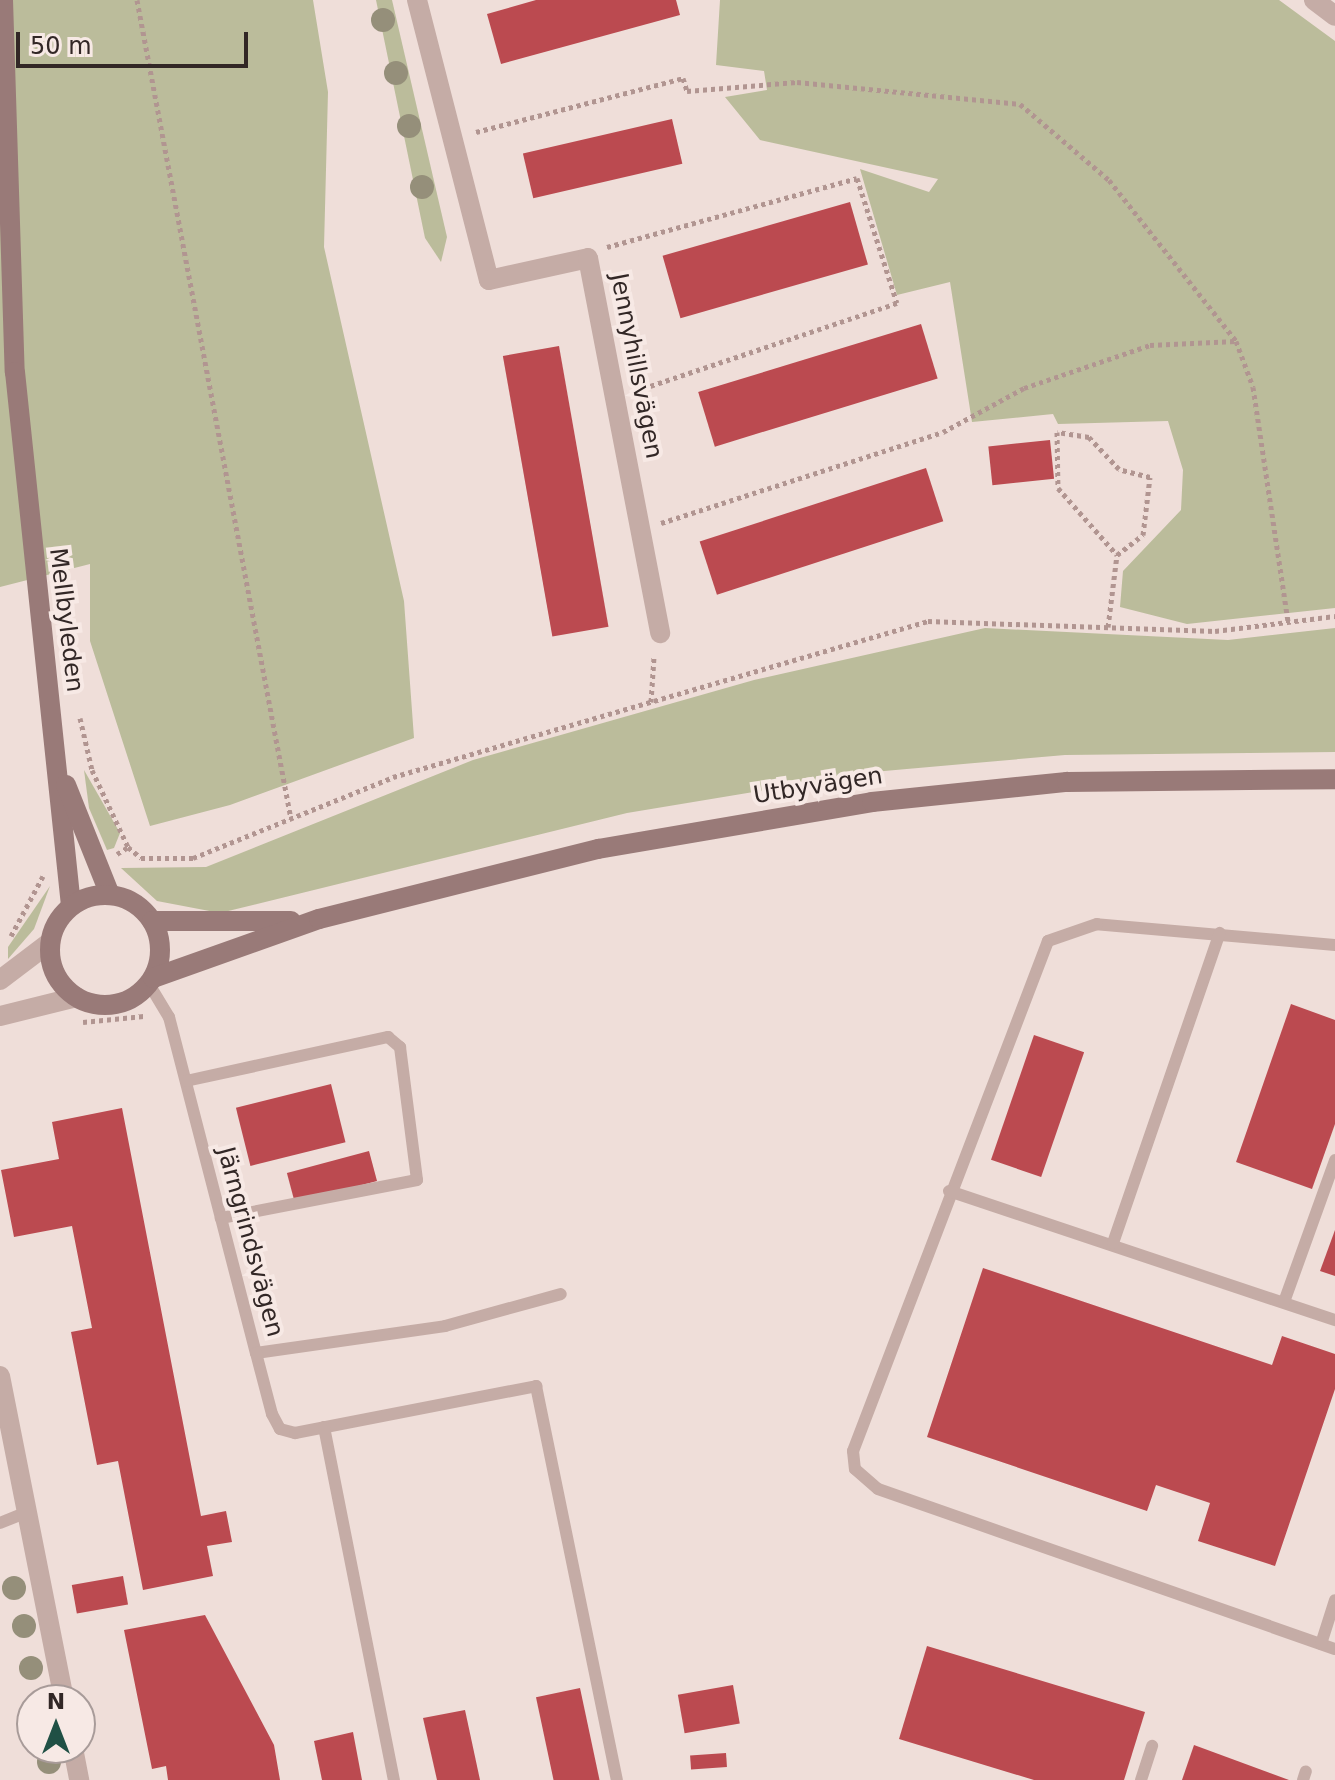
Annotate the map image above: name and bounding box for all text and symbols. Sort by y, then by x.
scale bar [20,16,252,66]
text: 50 m [30,32,92,60]
street label: Jennyhillsvägen [604,271,668,461]
street label: Mellbyleden [43,546,89,694]
street label: Utbyvägen [751,762,885,810]
street label: Järngrindsvägen [211,1144,289,1340]
north arrow [16,1684,96,1764]
text: N [47,1689,65,1714]

